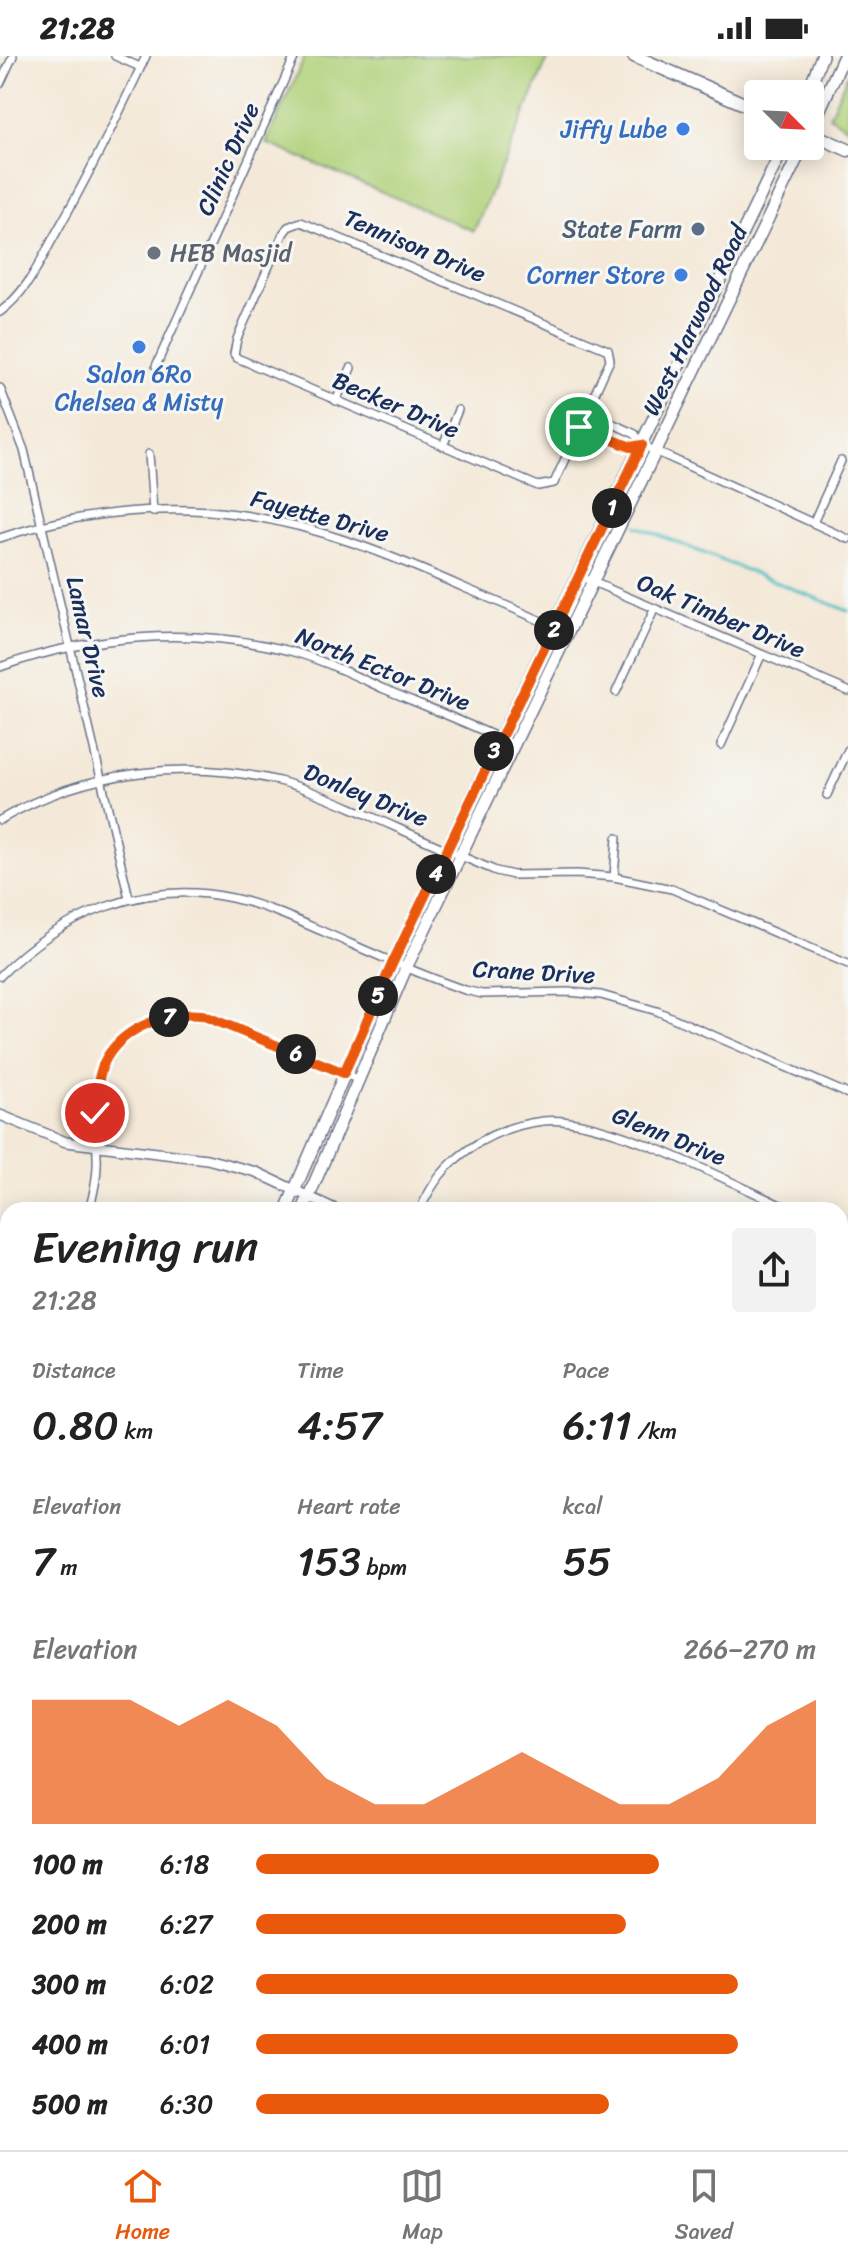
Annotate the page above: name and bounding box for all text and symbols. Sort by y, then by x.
text: 21:28 [40,1,115,55]
north arrow [744,80,824,160]
map controls [744,80,824,160]
street label: Clinic Drive [184,95,272,223]
place label: Jiffy Lube [560,108,667,150]
marker: Jiffy Lube [674,120,692,138]
street label: Tennison Drive [337,197,493,295]
place label: State Farm [562,208,682,250]
street label: West Harwood Road [630,216,760,423]
marker: State Farm [689,220,707,238]
place label: HEB Masjid [170,232,293,274]
marker: HEB Masjid [145,244,163,262]
place label: Corner Store [527,254,665,296]
marker: Corner Store [672,266,690,284]
marker: Salon 6Ro Chelsea & Misty [130,338,148,356]
place label: Salon 6Ro Chelsea & Misty [55,353,224,423]
street label: Becker Drive [326,359,466,451]
pin [545,393,613,461]
icon: arrive [557,405,601,449]
street label: Fayette Drive [246,477,394,555]
pin: 1 [592,488,632,528]
text: 1 [607,488,617,527]
street label: Oak Timber Drive [630,562,812,670]
street label: Lamar Drive [54,572,122,702]
pin: 2 [534,610,574,650]
text: 2 [548,610,560,649]
street label: North Ector Drive [289,615,477,723]
pin: 3 [474,731,514,771]
text: 3 [488,731,500,770]
street label: Donley Drive [297,751,435,839]
pin: 4 [416,854,456,894]
text: 4 [429,854,443,893]
street label: Crane Drive [472,948,596,996]
pin: 5 [358,976,398,1016]
text: 5 [371,976,385,1015]
pin: 7 [149,997,189,1037]
text: 7 [163,997,175,1036]
pin: 6 [276,1034,316,1074]
text: 6 [290,1034,302,1073]
pin [61,1079,129,1147]
icon: check [73,1091,117,1135]
street label: Glenn Drive [606,1094,733,1178]
text: Evening run [32,1208,258,1286]
button: share [732,1228,816,1312]
text: 21:28 [32,1277,97,1323]
text: Distance [32,1351,116,1390]
text: Time [297,1351,344,1390]
text: Pace [563,1351,609,1390]
text: 0.80 [32,1390,119,1461]
text: 4:57 [297,1390,382,1461]
text: 6:11 [563,1390,632,1461]
text: km [119,1412,153,1451]
text: /km [632,1412,677,1451]
text: Elevation [32,1487,121,1526]
text: Heart rate [297,1487,401,1526]
text: kcal [563,1487,603,1526]
text: 7 [32,1526,55,1597]
text: 153 [297,1526,361,1597]
text: 55 [563,1526,612,1597]
text: m [55,1548,77,1587]
text: bpm [361,1548,407,1587]
text: Elevation [32,1626,137,1672]
text: 266–270 m [684,1626,816,1672]
text: 100 m [32,1841,103,1887]
text: 6:18 [160,1841,209,1887]
text: 200 m [32,1901,107,1947]
text: 6:27 [160,1901,212,1947]
text: 300 m [32,1961,106,2007]
text: 6:02 [160,1961,214,2007]
text: 400 m [32,2021,108,2067]
text: 6:01 [160,2021,210,2067]
text: 500 m [32,2081,107,2127]
text: 6:30 [160,2081,213,2127]
tab: Home [115,2164,170,2251]
tab: Map [400,2164,444,2251]
tab: Saved [675,2164,733,2251]

